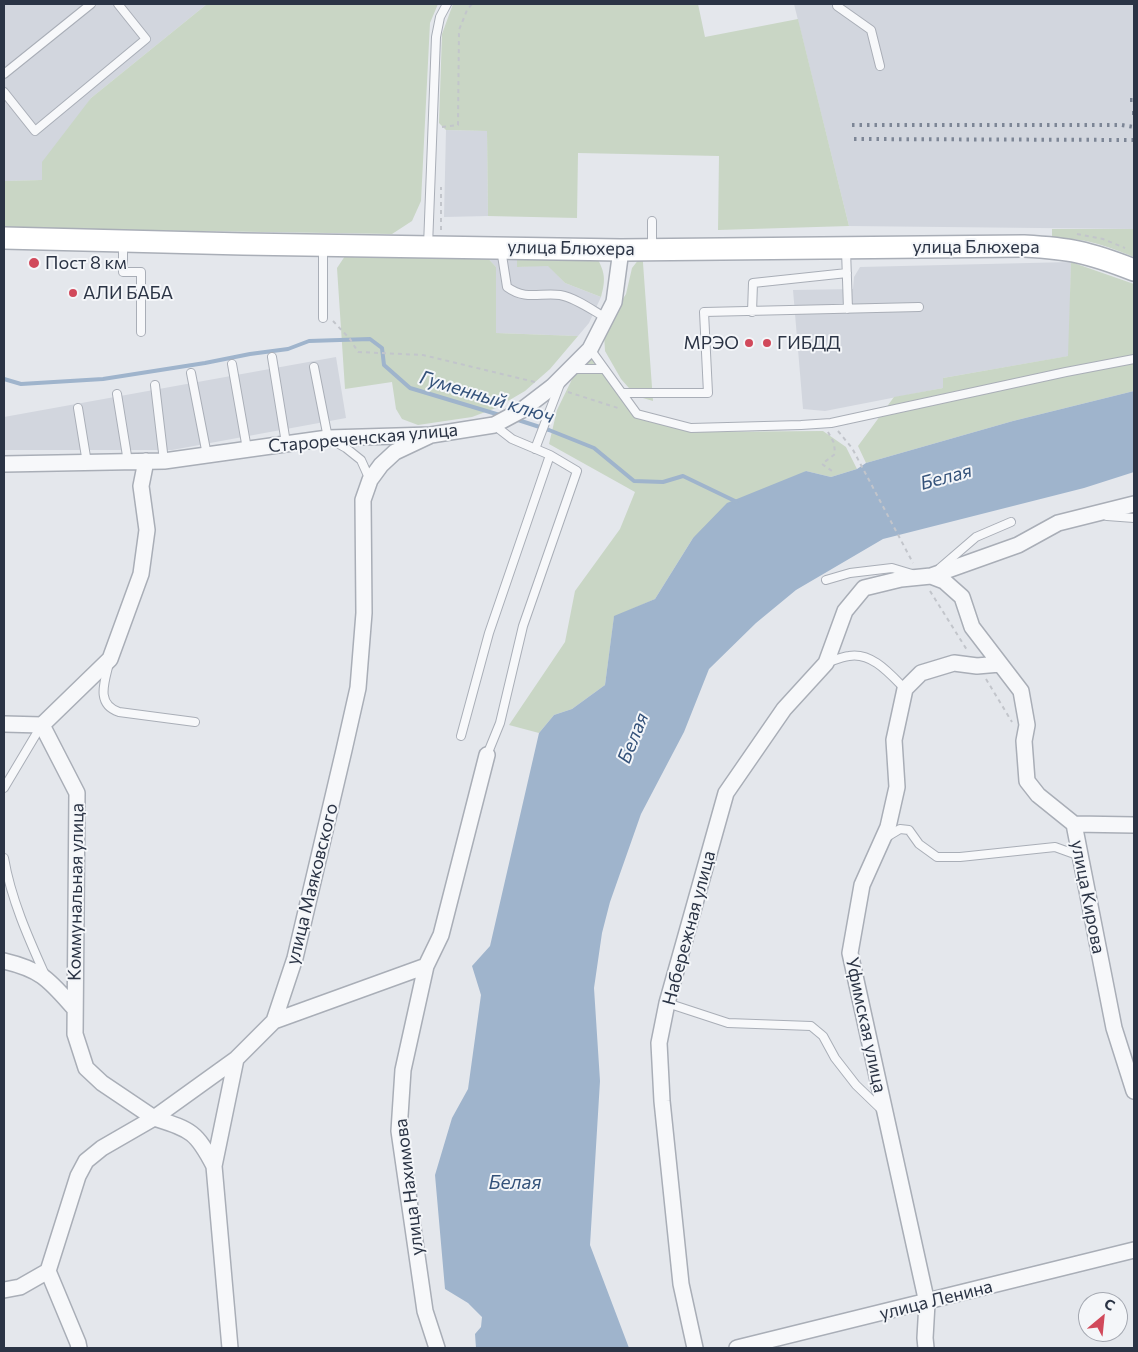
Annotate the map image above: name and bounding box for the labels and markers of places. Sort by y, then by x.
place label: Пост 8 км [45,252,127,274]
marker: Пост 8 км [27,256,41,270]
place label: АЛИ БАБА [83,282,173,304]
marker: АЛИ БАБА [67,287,79,299]
place label: МРЭО [683,332,739,354]
place label: ГИБДД [777,332,841,354]
marker: МРЭО [743,337,755,349]
marker: ГИБДД [761,337,773,349]

